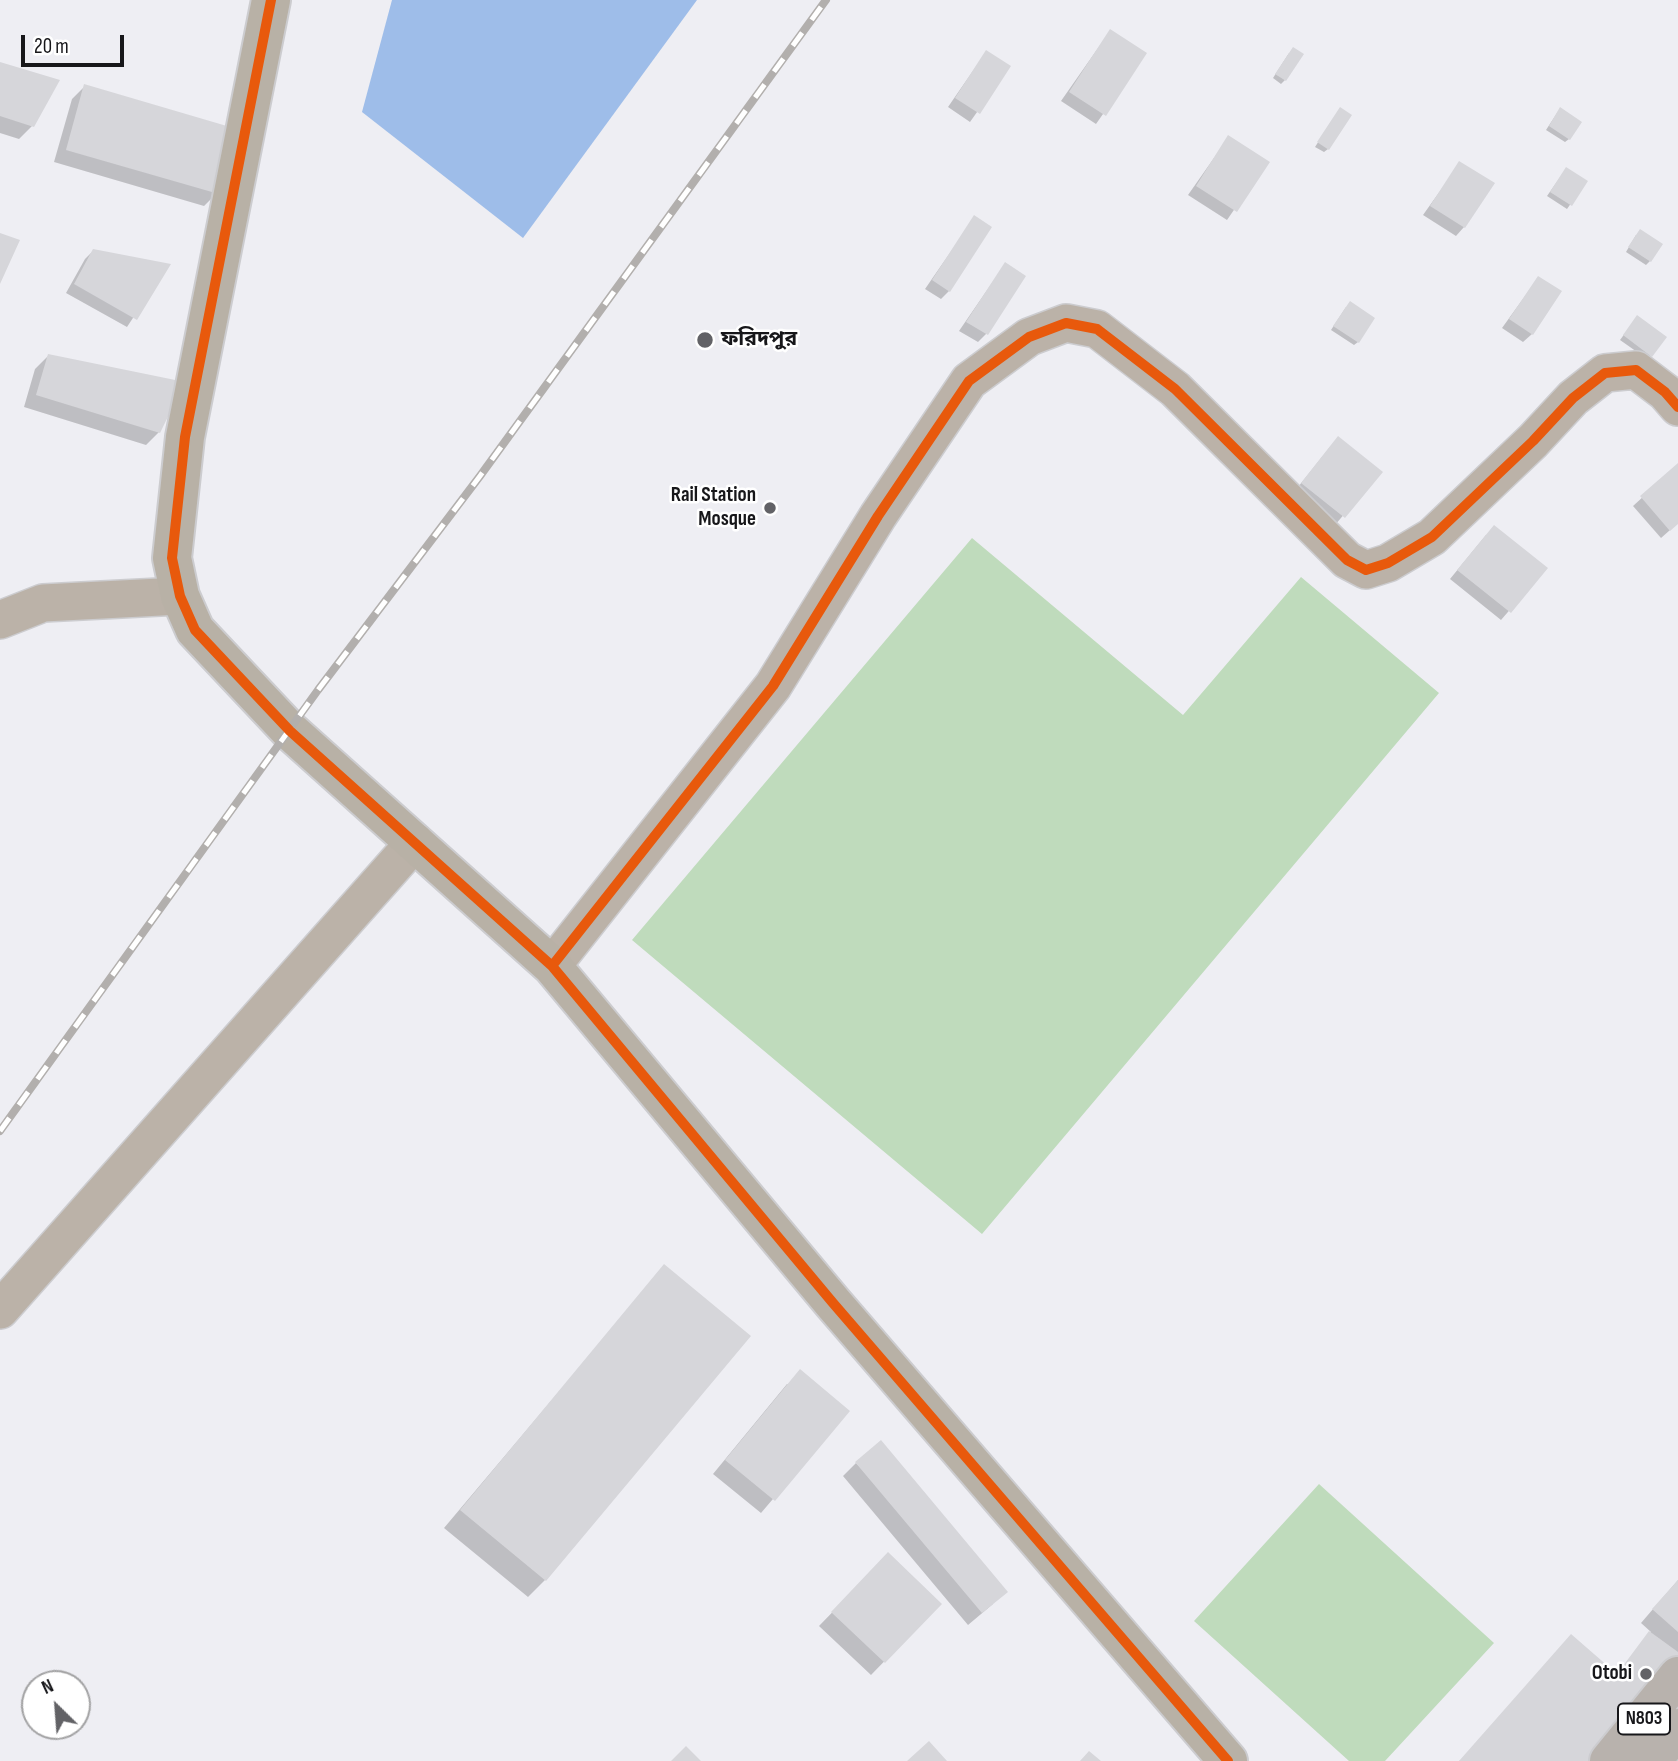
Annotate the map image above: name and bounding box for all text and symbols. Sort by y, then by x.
scale bar [24,21,128,65]
text: 20 m [34,34,69,59]
place label: ফরিদপুর [721,327,797,353]
marker: ফরিদপুর [695,330,715,350]
place label: Rail Station Mosque [671,483,756,533]
marker: Rail Station Mosque [762,500,778,516]
place label: Otobi [1592,1661,1632,1687]
marker: Otobi [1638,1666,1654,1682]
north arrow [21,1670,91,1740]
text: N [38,1675,57,1700]
road number: N803 [1618,1704,1670,1735]

